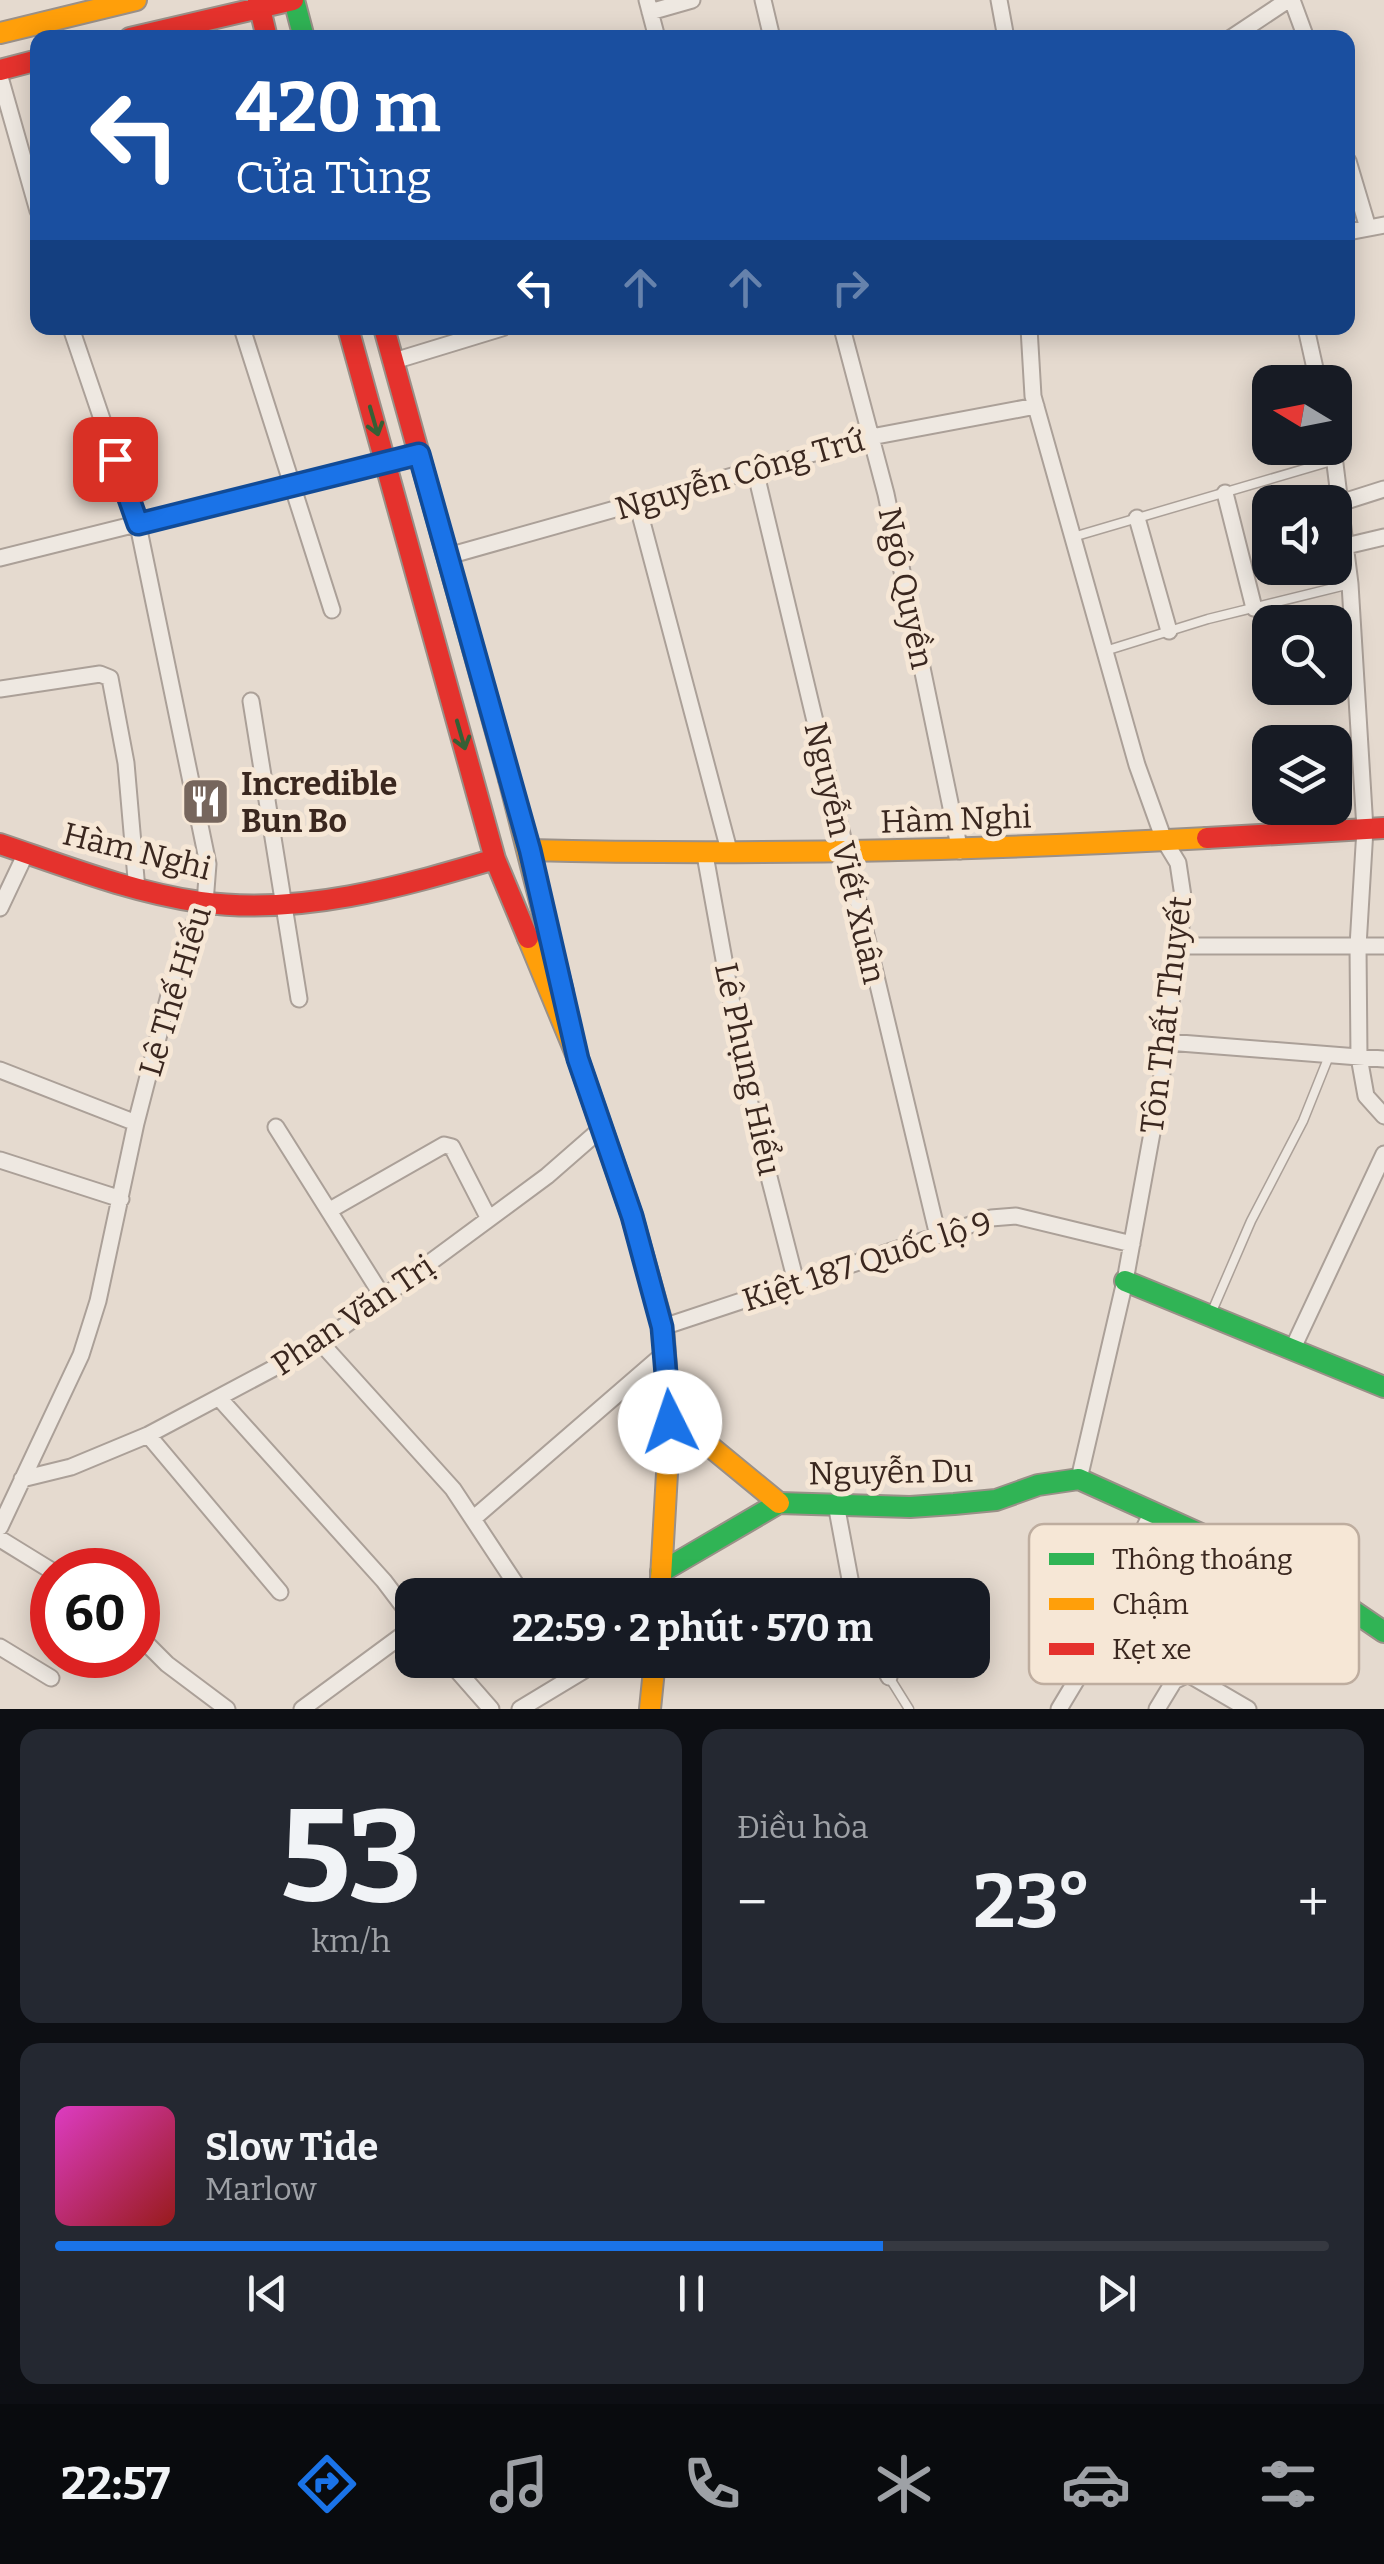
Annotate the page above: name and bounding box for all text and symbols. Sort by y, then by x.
text: 420 m [235,66,441,150]
icon: left [70,70,200,200]
text: Cửa Tùng [235,151,432,205]
icon: left [508,260,563,315]
icon: ahead [613,260,668,315]
icon: ahead [718,260,773,315]
icon: right [823,260,878,315]
north arrow [1252,365,1352,465]
map controls [1252,365,1352,825]
one-way arrow [366,405,384,437]
pin [73,417,158,502]
street label: Nguyễn Công Trứ [611,420,869,528]
icon: arrive [88,432,143,487]
button: sound [1252,485,1352,585]
street label: Ngô Quyền [870,504,942,672]
button: search [1252,605,1352,705]
one-way arrow [453,718,471,750]
street label: Nguyễn Viết Xuân [796,719,894,987]
button: layers [1252,725,1352,825]
place label: Incredible Bun Bo [241,765,397,840]
restaurant icon: Incredible Bun Bo [180,776,232,828]
street label: Hàm Nghi [880,797,1032,841]
street label: Hàm Nghi [59,814,215,888]
street label: Tôn Thất Thuyết [1133,894,1199,1136]
street label: Lê Thế Hiếu [131,901,219,1081]
street label: Lê Phụng Hiểu [707,959,789,1179]
street label: Kiệt 187 Quốc lộ 9 [738,1203,996,1319]
street label: Phan Văn Trị [265,1247,441,1383]
position arrow [618,1370,722,1474]
street label: Nguyễn Du [808,1452,974,1492]
legend [1029,1524,1359,1684]
text: Thông thoáng [1112,1543,1293,1576]
speed limit sign: 60 [30,1548,160,1678]
text: Chậm [1112,1588,1189,1621]
text: 22:59 · 2 phút · 570 m [512,1605,873,1651]
text: Kẹt xe [1112,1633,1192,1666]
text: 53 [280,1779,422,1935]
text: Điều hòa [737,1808,869,1846]
text: 23° [973,1857,1092,1947]
text: − [737,1870,767,1936]
text: + [1298,1870,1329,1936]
text: km/h [311,1922,391,1960]
text: Slow Tide [205,2124,378,2170]
text: Marlow [205,2170,317,2208]
icon: previous [240,2266,295,2321]
icon: pause [664,2266,719,2321]
icon: next [1089,2266,1144,2321]
icon: directions [292,2449,362,2519]
icon: music [484,2449,554,2519]
icon: phone [677,2449,747,2519]
icon: climate [869,2449,939,2519]
icon: car [1061,2449,1131,2519]
icon: filters [1253,2449,1323,2519]
text: 22:57 [61,2457,170,2511]

